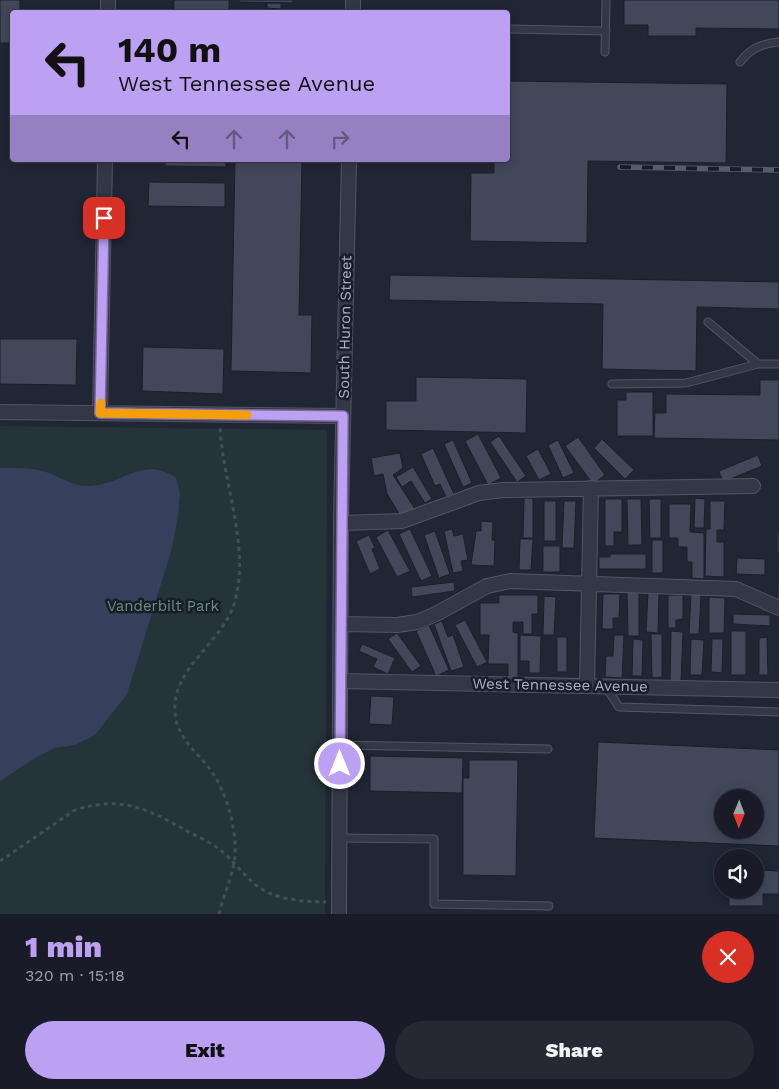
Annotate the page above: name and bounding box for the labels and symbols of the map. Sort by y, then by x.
pin [83,197,125,239]
street label: South Huron Street [335,255,355,399]
park label: Vanderbilt Park [107,597,220,615]
street label: West Tennessee Avenue [472,674,648,696]
position arrow [313,737,365,789]
north arrow [714,789,764,839]

